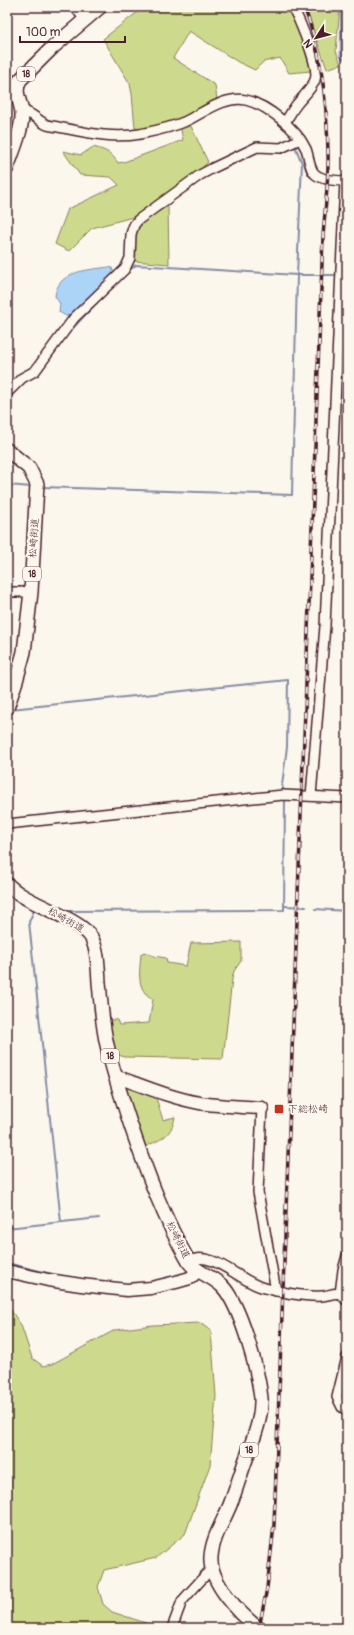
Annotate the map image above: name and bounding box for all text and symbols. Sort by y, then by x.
scale bar [20,18,125,44]
north arrow [296,18,336,58]
text: 100 m [26,25,61,40]
text: N [301,36,316,50]
road number: 18 [17,67,35,81]
street label: 松崎街道 [27,518,41,558]
road number: 18 [23,567,41,581]
street label: 松崎街道 [46,905,86,935]
road number: 18 [101,1049,119,1063]
marker: 下総松崎 [273,1103,285,1115]
place label: 下総松崎 [288,1103,328,1115]
street label: 松崎街道 [164,1219,192,1261]
road number: 18 [240,1443,258,1457]

